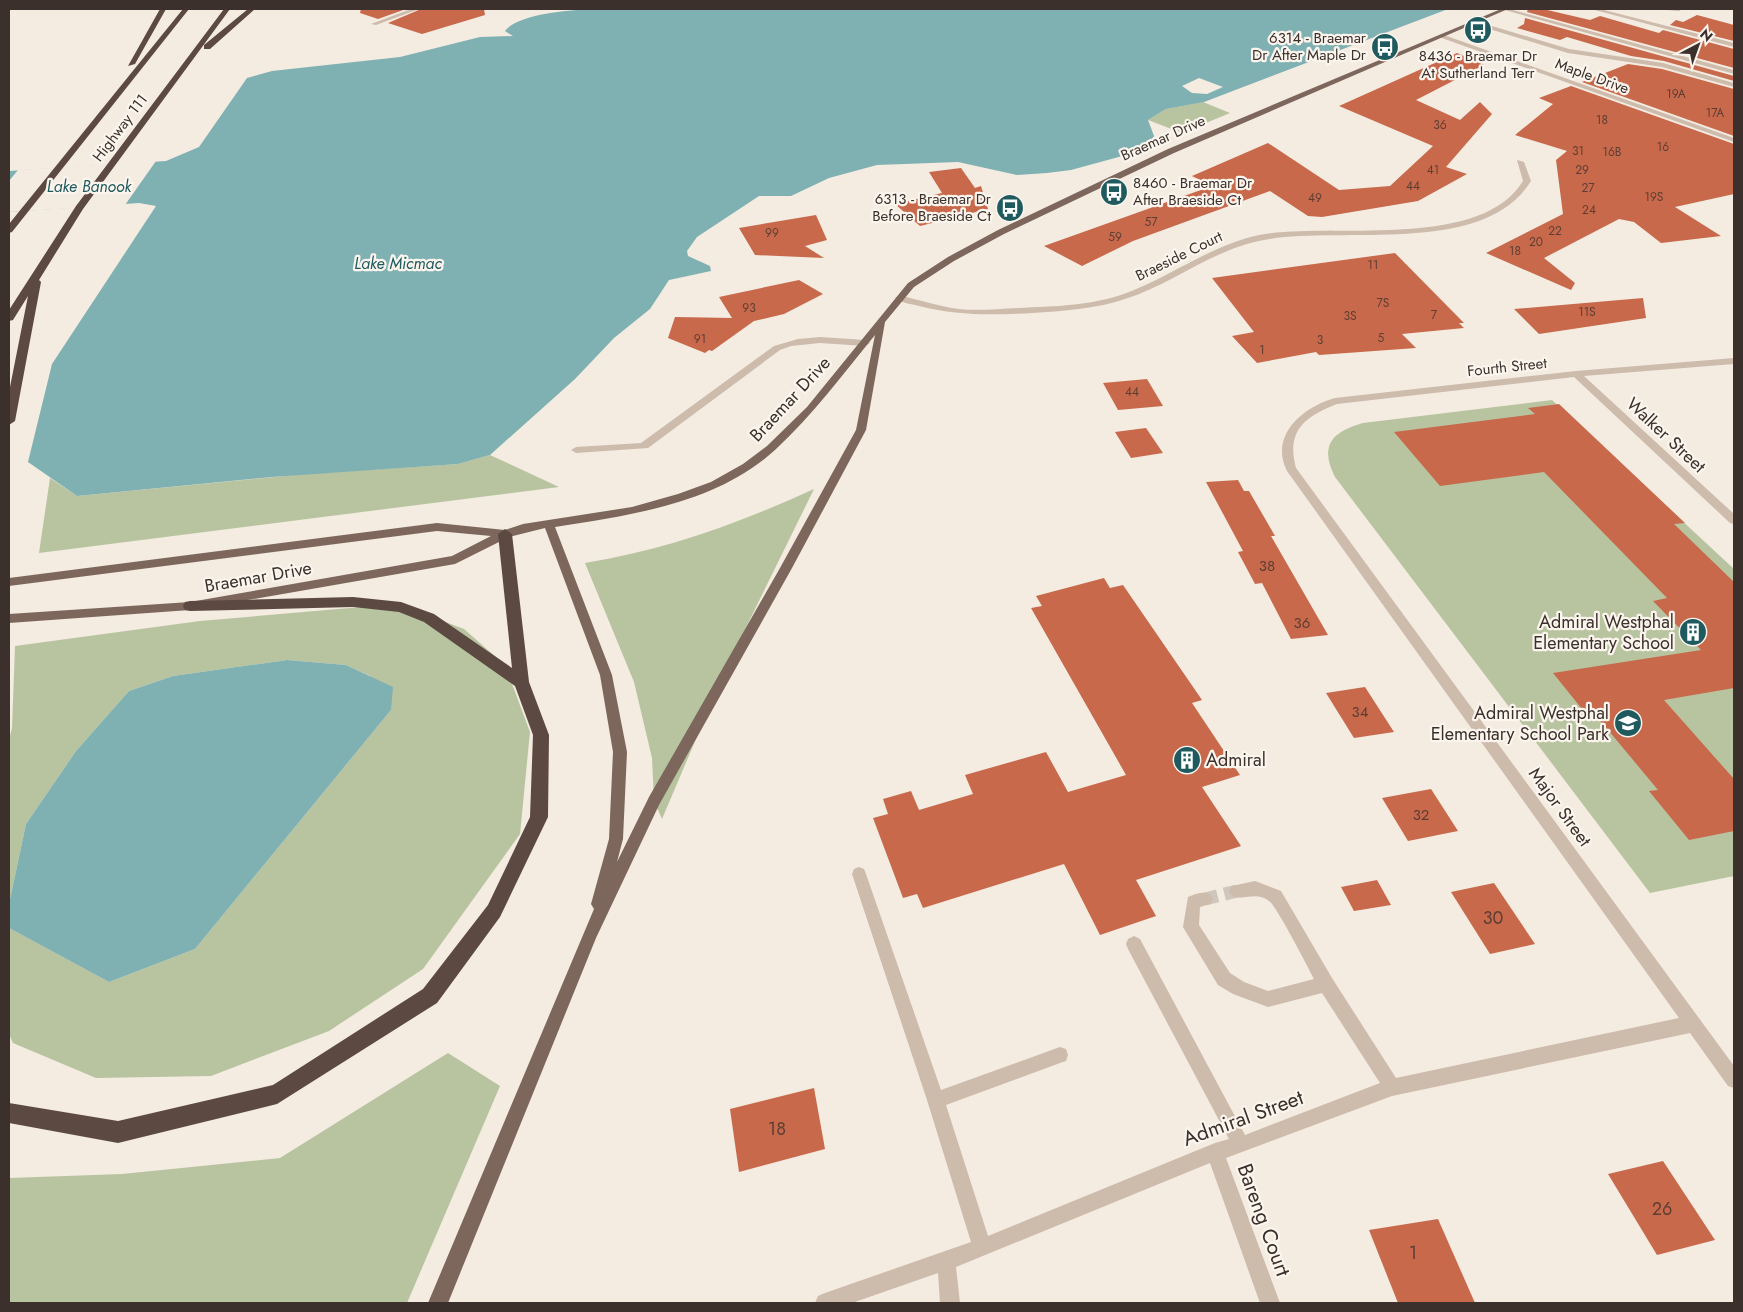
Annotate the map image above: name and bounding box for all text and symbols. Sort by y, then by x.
bus stop icon: 8436 - Braemar Dr At Sutherland Terr [1463,15,1493,45]
north arrow [1673,20,1723,70]
text: N [1696,24,1717,46]
place label: 6314 - Braemar Dr After Maple Dr [1252,27,1367,66]
bus stop icon: 6314 - Braemar Dr After Maple Dr [1370,32,1400,62]
place label: 8436 - Braemar Dr At Sutherland Terr [1419,45,1538,84]
street label: Maple Drive [1552,53,1632,100]
house number: 19A [1666,85,1686,103]
street label: Highway 111 [87,90,153,166]
house number: 17A [1706,104,1724,122]
street label: Braemar Drive [1117,109,1209,166]
house number: 18 [1596,111,1608,129]
house number: 36 [1433,116,1447,134]
house number: 16 [1657,138,1669,156]
house number: 31 [1572,142,1584,160]
house number: 16B [1602,143,1622,161]
house number: 41 [1427,161,1439,179]
house number: 29 [1575,161,1589,179]
place label: 8460 - Braemar Dr After Braeside Ct [1133,172,1253,211]
water label: Lake Banook [47,175,133,198]
bus stop icon: 8460 - Braemar Dr After Braeside Ct [1099,177,1129,207]
house number: 44 [1406,177,1420,195]
house number: 27 [1581,179,1595,197]
place label: 6313 - Braemar Dr Before Braeside Ct [872,188,992,227]
house number: 19S [1645,188,1664,206]
house number: 49 [1308,189,1322,207]
bus stop icon: 6313 - Braemar Dr Before Braeside Ct [995,193,1025,223]
house number: 24 [1582,201,1596,219]
house number: 57 [1144,213,1158,231]
house number: 22 [1548,222,1562,240]
house number: 99 [765,224,779,242]
street label: Braeside Court [1132,225,1227,287]
house number: 59 [1108,228,1122,246]
house number: 20 [1529,233,1543,251]
house number: 18 [1509,242,1521,260]
water label: Lake Micmac [354,252,442,275]
house number: 11 [1368,256,1378,274]
house number: 7S [1377,294,1390,312]
house number: 93 [742,299,756,317]
house number: 11S [1578,303,1596,321]
house number: 7 [1431,306,1438,324]
house number: 3S [1343,307,1357,325]
house number: 5 [1378,329,1385,347]
house number: 91 [694,330,706,348]
house number: 3 [1317,331,1324,349]
house number: 1 [1259,341,1265,359]
street label: Braemar Drive [744,350,836,448]
street label: Fourth Street [1466,352,1548,382]
house number: 44 [1125,383,1139,401]
street label: Walker Street [1620,391,1712,479]
street label: Braemar Drive [202,555,314,599]
house number: 38 [1259,555,1275,577]
place label: Admiral Westphal Elementary School [1533,609,1674,656]
house number: 36 [1294,612,1310,634]
building icon: Admiral Westphal Elementary School [1678,617,1708,647]
place label: Admiral Westphal Elementary School Park [1431,700,1609,747]
house number: 34 [1352,701,1369,723]
school or university icon: Admiral Westphal Elementary School Park [1613,708,1643,738]
building icon: Admiral [1172,745,1202,775]
place label: Admiral [1206,747,1266,773]
street label: Major Street [1522,762,1598,852]
house number: 32 [1413,804,1429,826]
house number: 30 [1483,905,1504,931]
street label: Admiral Street [1179,1082,1307,1154]
house number: 18 [768,1116,786,1142]
street label: Bareng Court [1230,1159,1298,1281]
house number: 26 [1652,1196,1672,1222]
house number: 1 [1409,1240,1417,1266]

